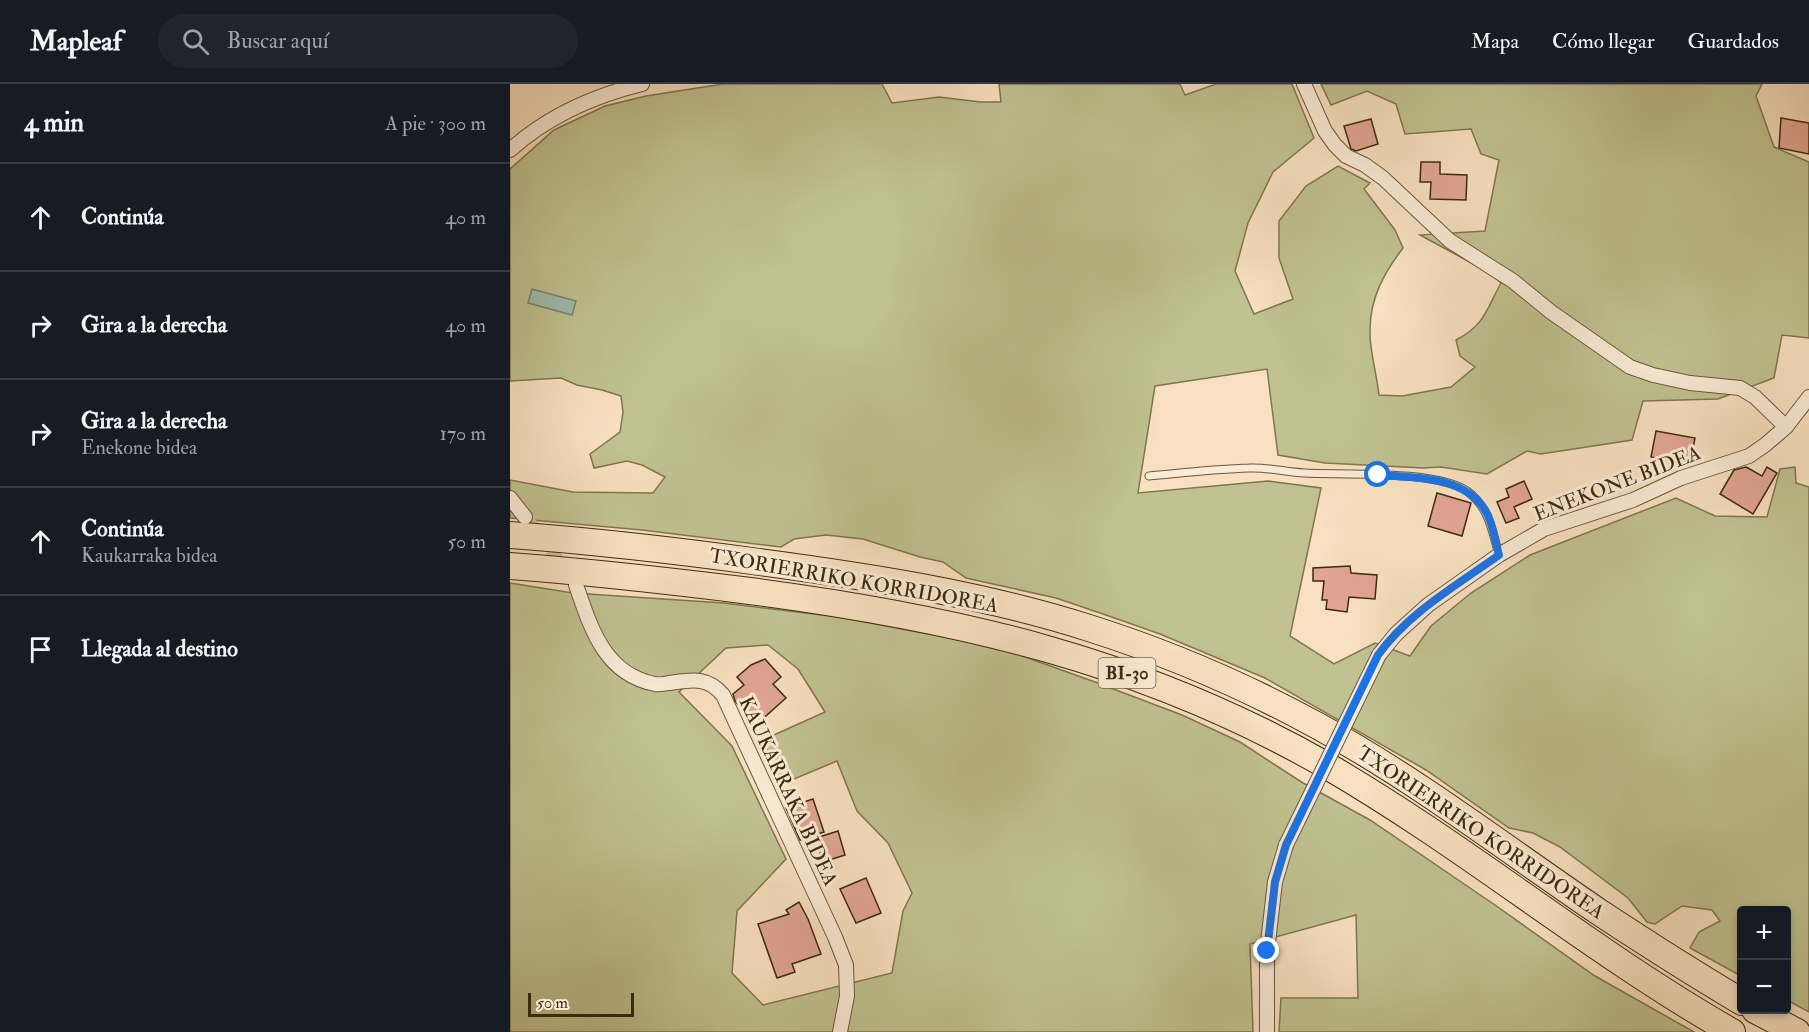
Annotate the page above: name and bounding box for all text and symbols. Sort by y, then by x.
search box [158,14,578,68]
text: Mapleaf [30,24,122,59]
icon: search [179,25,212,58]
text: Buscar aquí [227,27,329,55]
text: Mapa [1471,28,1519,55]
text: Cómo llegar [1552,28,1655,55]
text: Guardados [1688,28,1779,55]
text: 4 min [24,107,84,139]
text: A pie · 300 m [385,111,486,136]
icon: ahead [24,201,57,234]
text: Continúa [81,203,164,231]
text: 40 m [445,205,486,230]
icon: right [24,309,57,342]
text: Gira a la derecha [81,311,227,339]
text: 40 m [445,313,486,338]
text: Gira a la derecha [81,407,227,435]
icon: right [24,417,57,450]
text: 170 m [440,421,486,446]
text: Enekone bidea [81,435,197,460]
street label: ENEKONE BIDEA [1530,440,1705,527]
route start [1364,461,1390,487]
text: Continúa [81,515,164,543]
icon: ahead [24,525,57,558]
text: 50 m [447,529,486,554]
text: Kaukarraka bidea [81,543,218,568]
street label: TXORIERRIKO KORRIDOREA [707,543,1001,618]
icon: arrive [24,633,57,666]
text: Llegada al destino [81,635,238,663]
road number: BI-30 [1098,658,1156,688]
street label: KAUKARRAKA BIDEA [734,692,844,890]
street label: TXORIERRIKO KORRIDOREA [1352,740,1609,925]
map controls [1737,906,1791,1014]
button: + [1737,906,1791,960]
route end [1253,937,1279,963]
button: − [1737,960,1791,1014]
scale bar [528,990,634,1018]
text: 50 m [537,993,568,1013]

